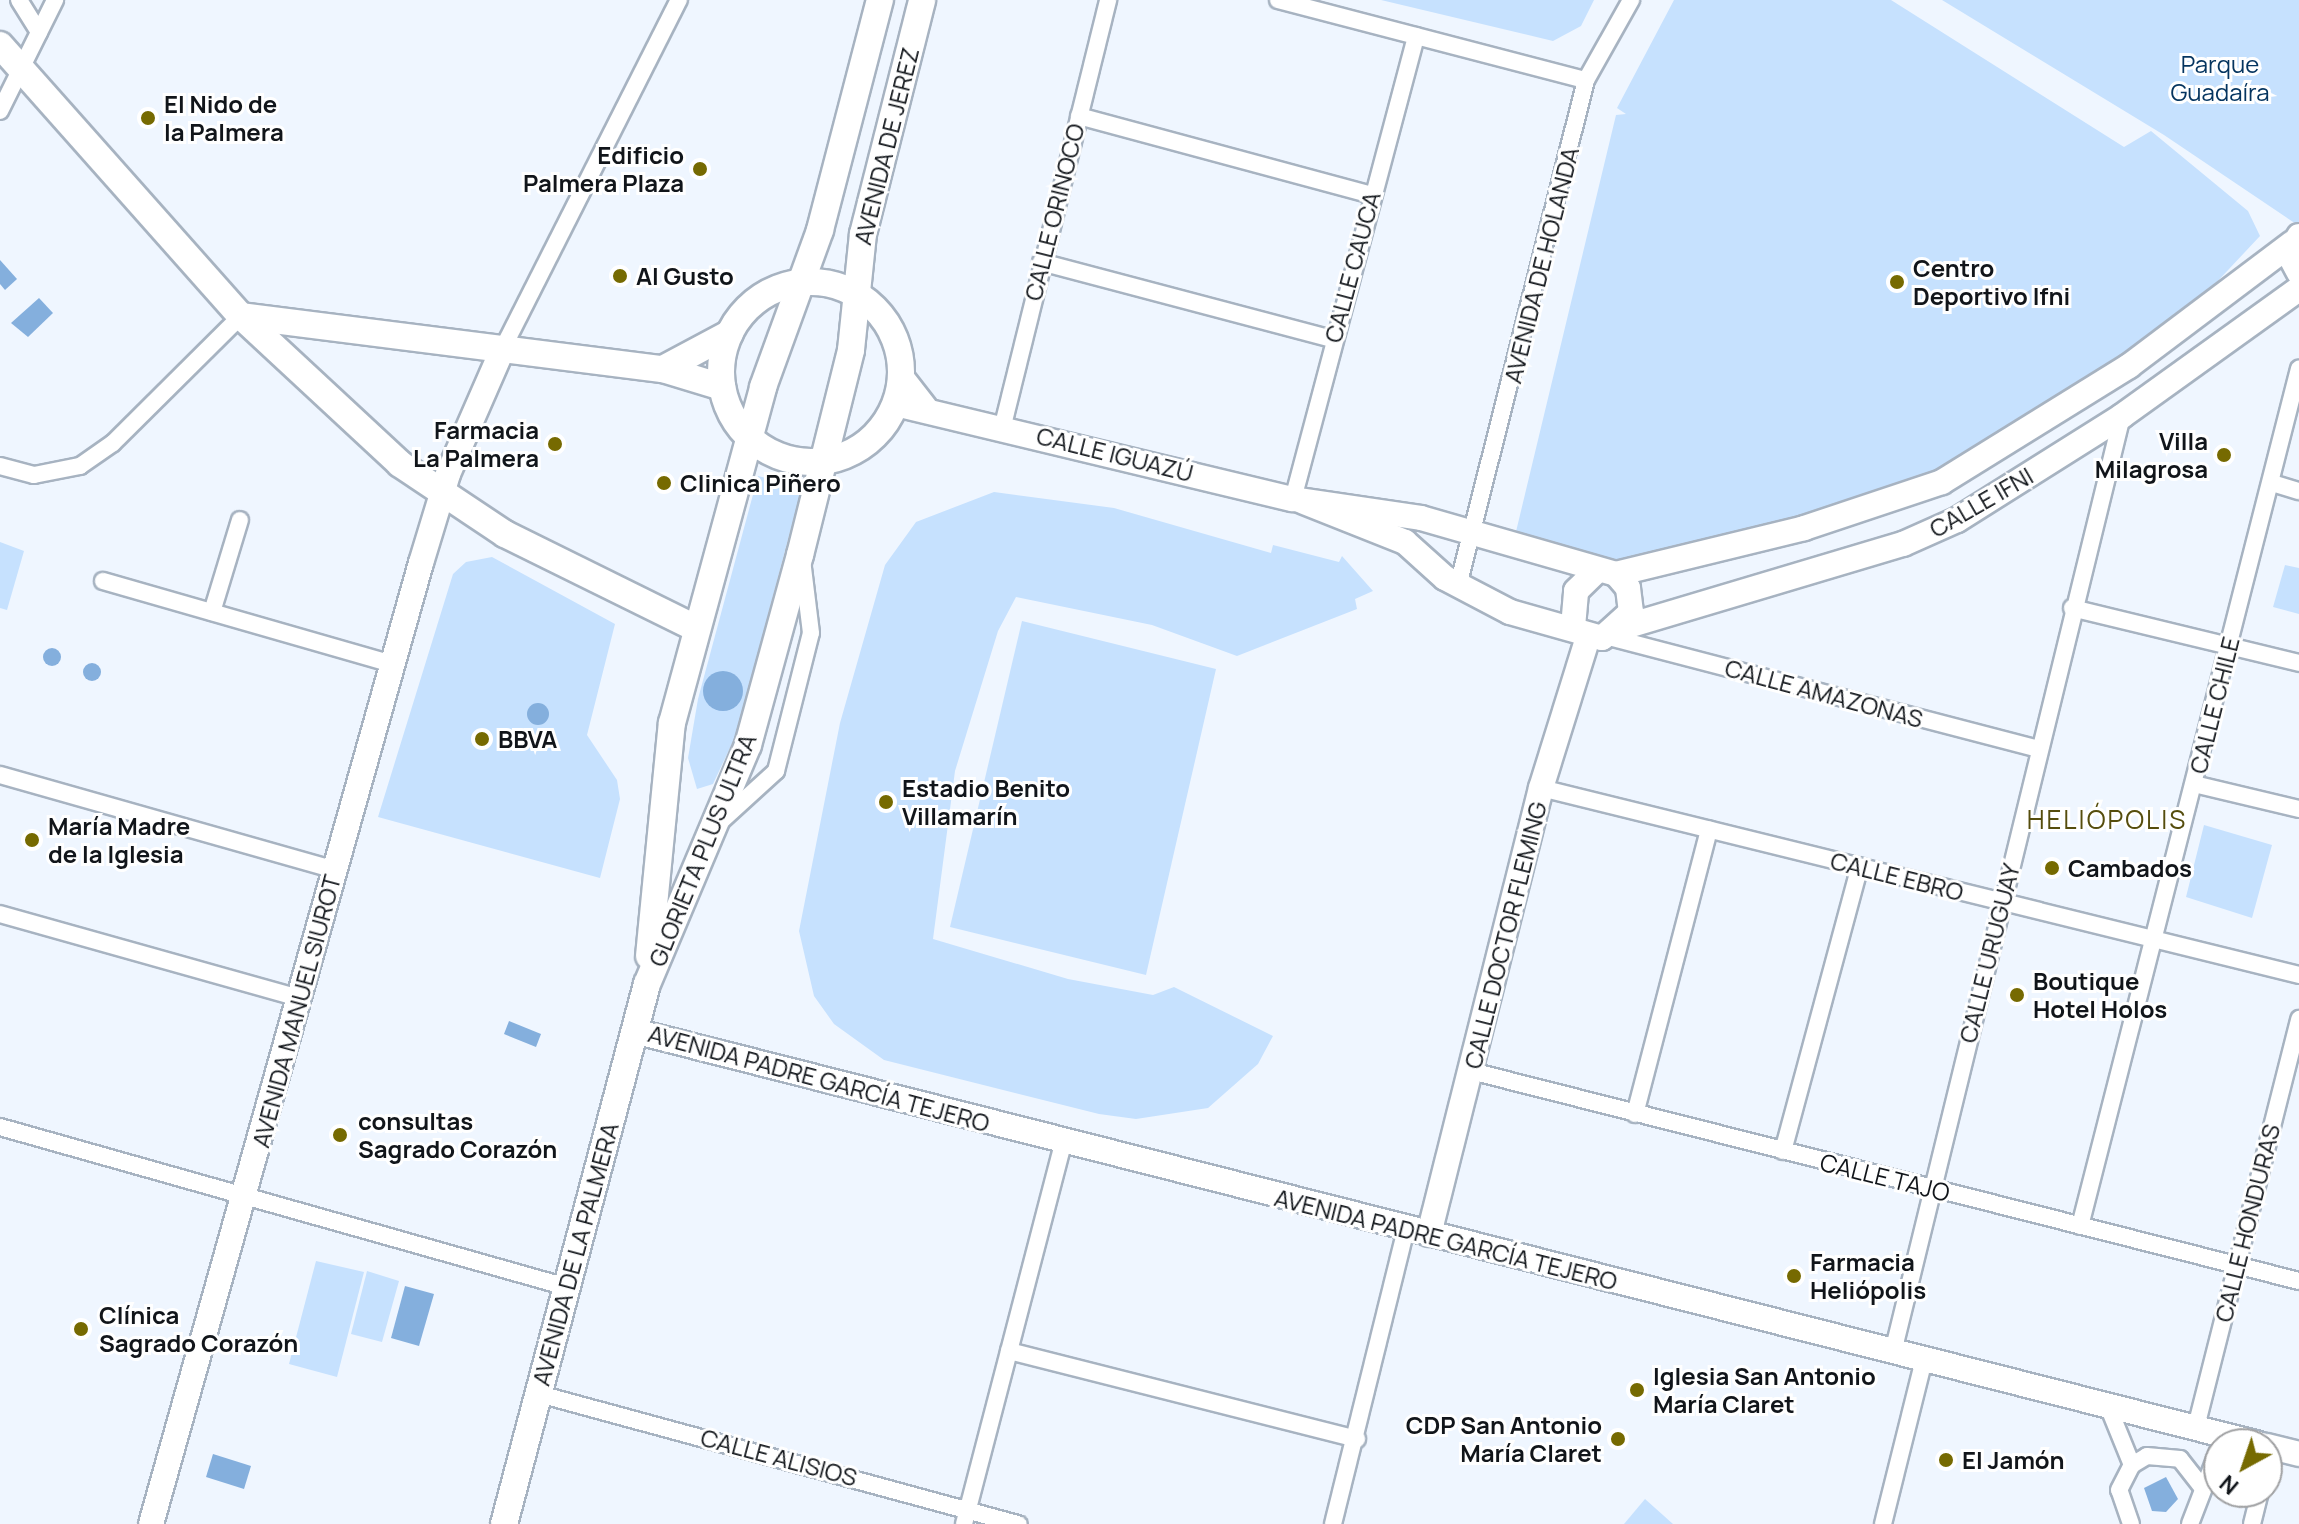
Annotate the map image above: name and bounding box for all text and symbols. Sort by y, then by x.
street label: AVENIDA DE JEREZ [848,44,924,248]
park label: Parque Guadaíra [2170,50,2270,106]
place label: El Nido de la Palmera [164,90,284,146]
marker: El Nido de la Palmera [139,109,157,127]
street label: CALLE ORINOCO [1018,121,1090,303]
place label: Edificio Palmera Plaza [523,141,684,197]
street label: AVENIDA DE HOLANDA [1498,144,1584,386]
marker: Edificio Palmera Plaza [691,160,709,178]
street label: CALLE CAUCA [1318,188,1386,346]
place label: Centro Deportivo Ifni [1913,254,2070,310]
place label: Al Gusto [636,262,734,290]
marker: Al Gusto [611,267,629,285]
marker: Centro Deportivo Ifni [1888,273,1906,291]
place label: Farmacia La Palmera [413,416,539,472]
street label: CALLE IGUAZÚ [1034,421,1196,487]
place label: Villa Milagrosa [2095,427,2208,483]
marker: Farmacia La Palmera [546,435,564,453]
marker: Villa Milagrosa [2215,446,2233,464]
street label: CALLE IFNI [1924,461,2038,543]
place label: Clinica Piñero [680,469,841,497]
marker: Clinica Piñero [655,474,673,492]
street label: CALLE CHILE [2183,634,2245,776]
street label: CALLE AMAZONAS [1722,653,1926,733]
place label: BBVA [498,725,557,753]
marker: BBVA [473,730,491,748]
street label: GLORIETA PLUS ULTRA [642,730,762,970]
place label: Estadio Benito Villamarín [902,774,1070,830]
marker: Estadio Benito Villamarín [877,793,895,811]
street label: CALLE DOCTOR FLEMING [1458,798,1552,1072]
district label: HELIÓPOLIS [2027,804,2187,836]
place label: María Madre de la Iglesia [48,812,190,868]
marker: María Madre de la Iglesia [23,831,41,849]
street label: CALLE EBRO [1828,846,1966,906]
place label: Cambados [2068,854,2192,882]
marker: Cambados [2043,859,2061,877]
street label: CALLE URUGUAY [1953,860,2025,1046]
street label: AVENIDA MANUEL SIUROT [246,871,346,1151]
place label: Boutique Hotel Holos [2033,967,2167,1023]
marker: Boutique Hotel Holos [2008,986,2026,1004]
street label: AVENIDA PADRE GARCÍA TEJERO [645,1019,993,1137]
place label: consultas Sagrado Corazón [358,1107,557,1163]
street label: AVENIDA DE LA PALMERA [526,1119,624,1389]
street label: CALLE HONDURAS [2209,1121,2285,1325]
marker: consultas Sagrado Corazón [329,1124,351,1146]
street label: CALLE TAJO [1817,1147,1953,1207]
street label: AVENIDA PADRE GARCÍA TEJERO [1272,1182,1620,1296]
place label: Farmacia Heliópolis [1810,1248,1926,1304]
marker: Farmacia Heliópolis [1785,1267,1803,1285]
place label: Clínica Sagrado Corazón [99,1301,298,1357]
marker: Clínica Sagrado Corazón [70,1318,92,1340]
place label: Iglesia San Antonio María Claret [1653,1362,1876,1418]
marker: Iglesia San Antonio María Claret [1628,1381,1646,1399]
place label: CDP San Antonio María Claret [1406,1411,1602,1467]
street label: CALLE ALISIOS [698,1422,860,1492]
north arrow [2203,1428,2283,1508]
marker: CDP San Antonio María Claret [1609,1430,1627,1448]
place label: El Jamón [1962,1446,2065,1474]
marker: El Jamón [1937,1451,1955,1469]
text: N [2213,1468,2245,1501]

